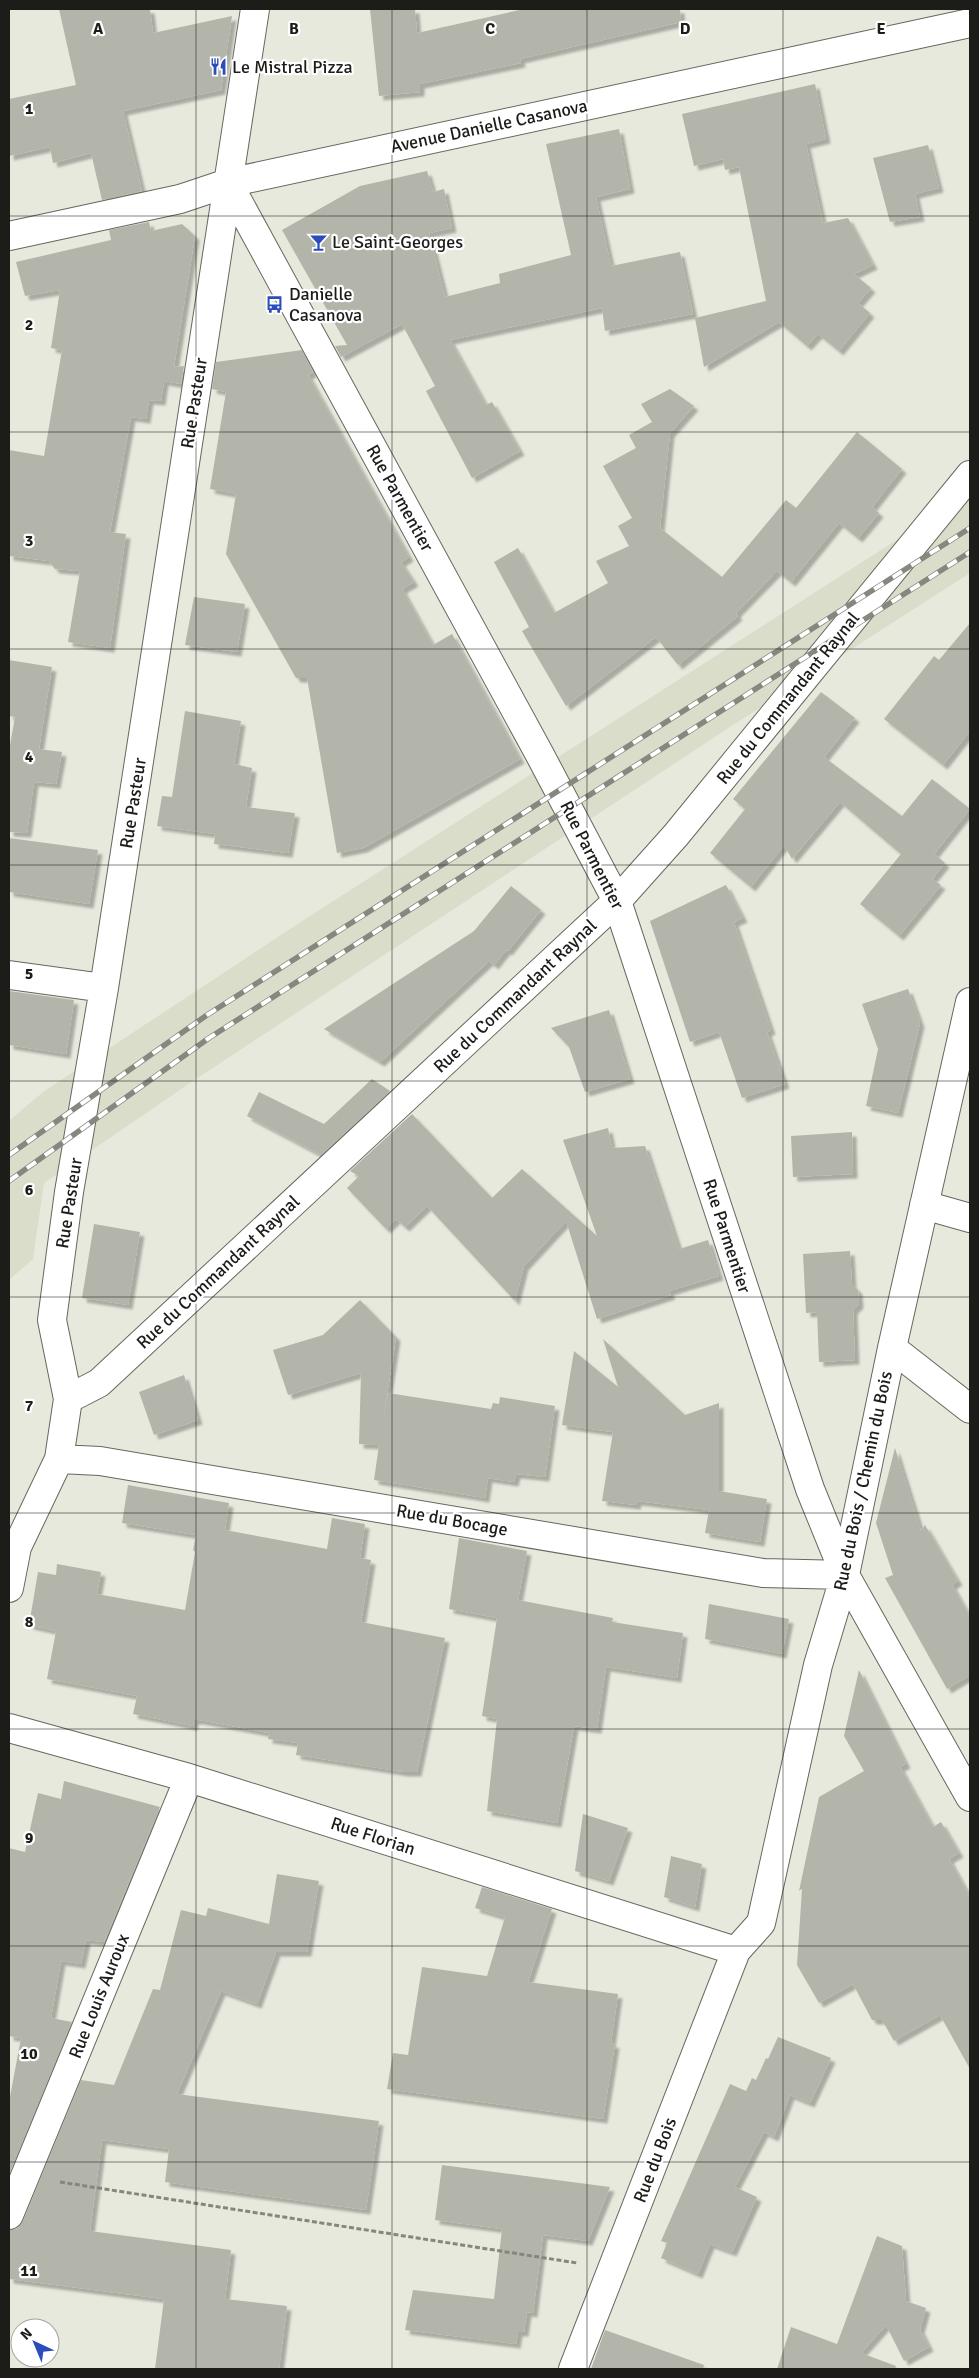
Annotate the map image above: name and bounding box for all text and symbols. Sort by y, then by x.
text: A [93,19,104,39]
text: B [289,19,299,39]
text: C [485,19,495,39]
text: D [680,19,691,39]
text: E [876,19,886,39]
place label: Le Mistral Pizza [232,56,353,78]
restaurant icon: Le Mistral Pizza [208,57,228,77]
street label: Avenue Danielle Casanova [388,94,590,158]
text: 1 [25,99,34,119]
place label: Le Saint-Georges [332,231,463,253]
bar icon: Le Saint-Georges [308,232,328,252]
place label: Danielle Casanova [289,283,362,326]
bus stop icon: Danielle Casanova [265,294,285,314]
text: 2 [25,315,33,335]
street label: Rue Pasteur [176,356,212,450]
street label: Rue Parmentier [362,441,439,556]
text: 3 [25,531,33,551]
street label: Rue du Commandant Raynal [712,607,864,789]
text: 4 [25,747,34,767]
street label: Rue Pasteur [115,756,151,850]
street label: Rue Parmentier [555,797,629,913]
street label: Rue du Commandant Raynal [429,915,601,1077]
text: 5 [25,964,33,984]
street label: Rue Pasteur [51,1156,87,1250]
street label: Rue Parmentier [698,1176,756,1296]
text: 6 [25,1180,34,1200]
street label: Rue du Commandant Raynal [132,1191,304,1353]
street label: Rue du Bois / Chemin du Bois [829,1369,897,1593]
text: 7 [25,1396,34,1416]
street label: Rue du Bocage [395,1499,509,1541]
text: 8 [25,1612,34,1632]
street label: Rue Florian [328,1812,418,1860]
text: 9 [25,1828,34,1848]
street label: Rue Louis Auroux [64,1930,134,2062]
text: 10 [20,2044,38,2064]
street label: Rue du Bois [629,2114,681,2206]
text: 11 [20,2261,38,2281]
north arrow [10,2318,60,2368]
text: N [17,2325,36,2344]

